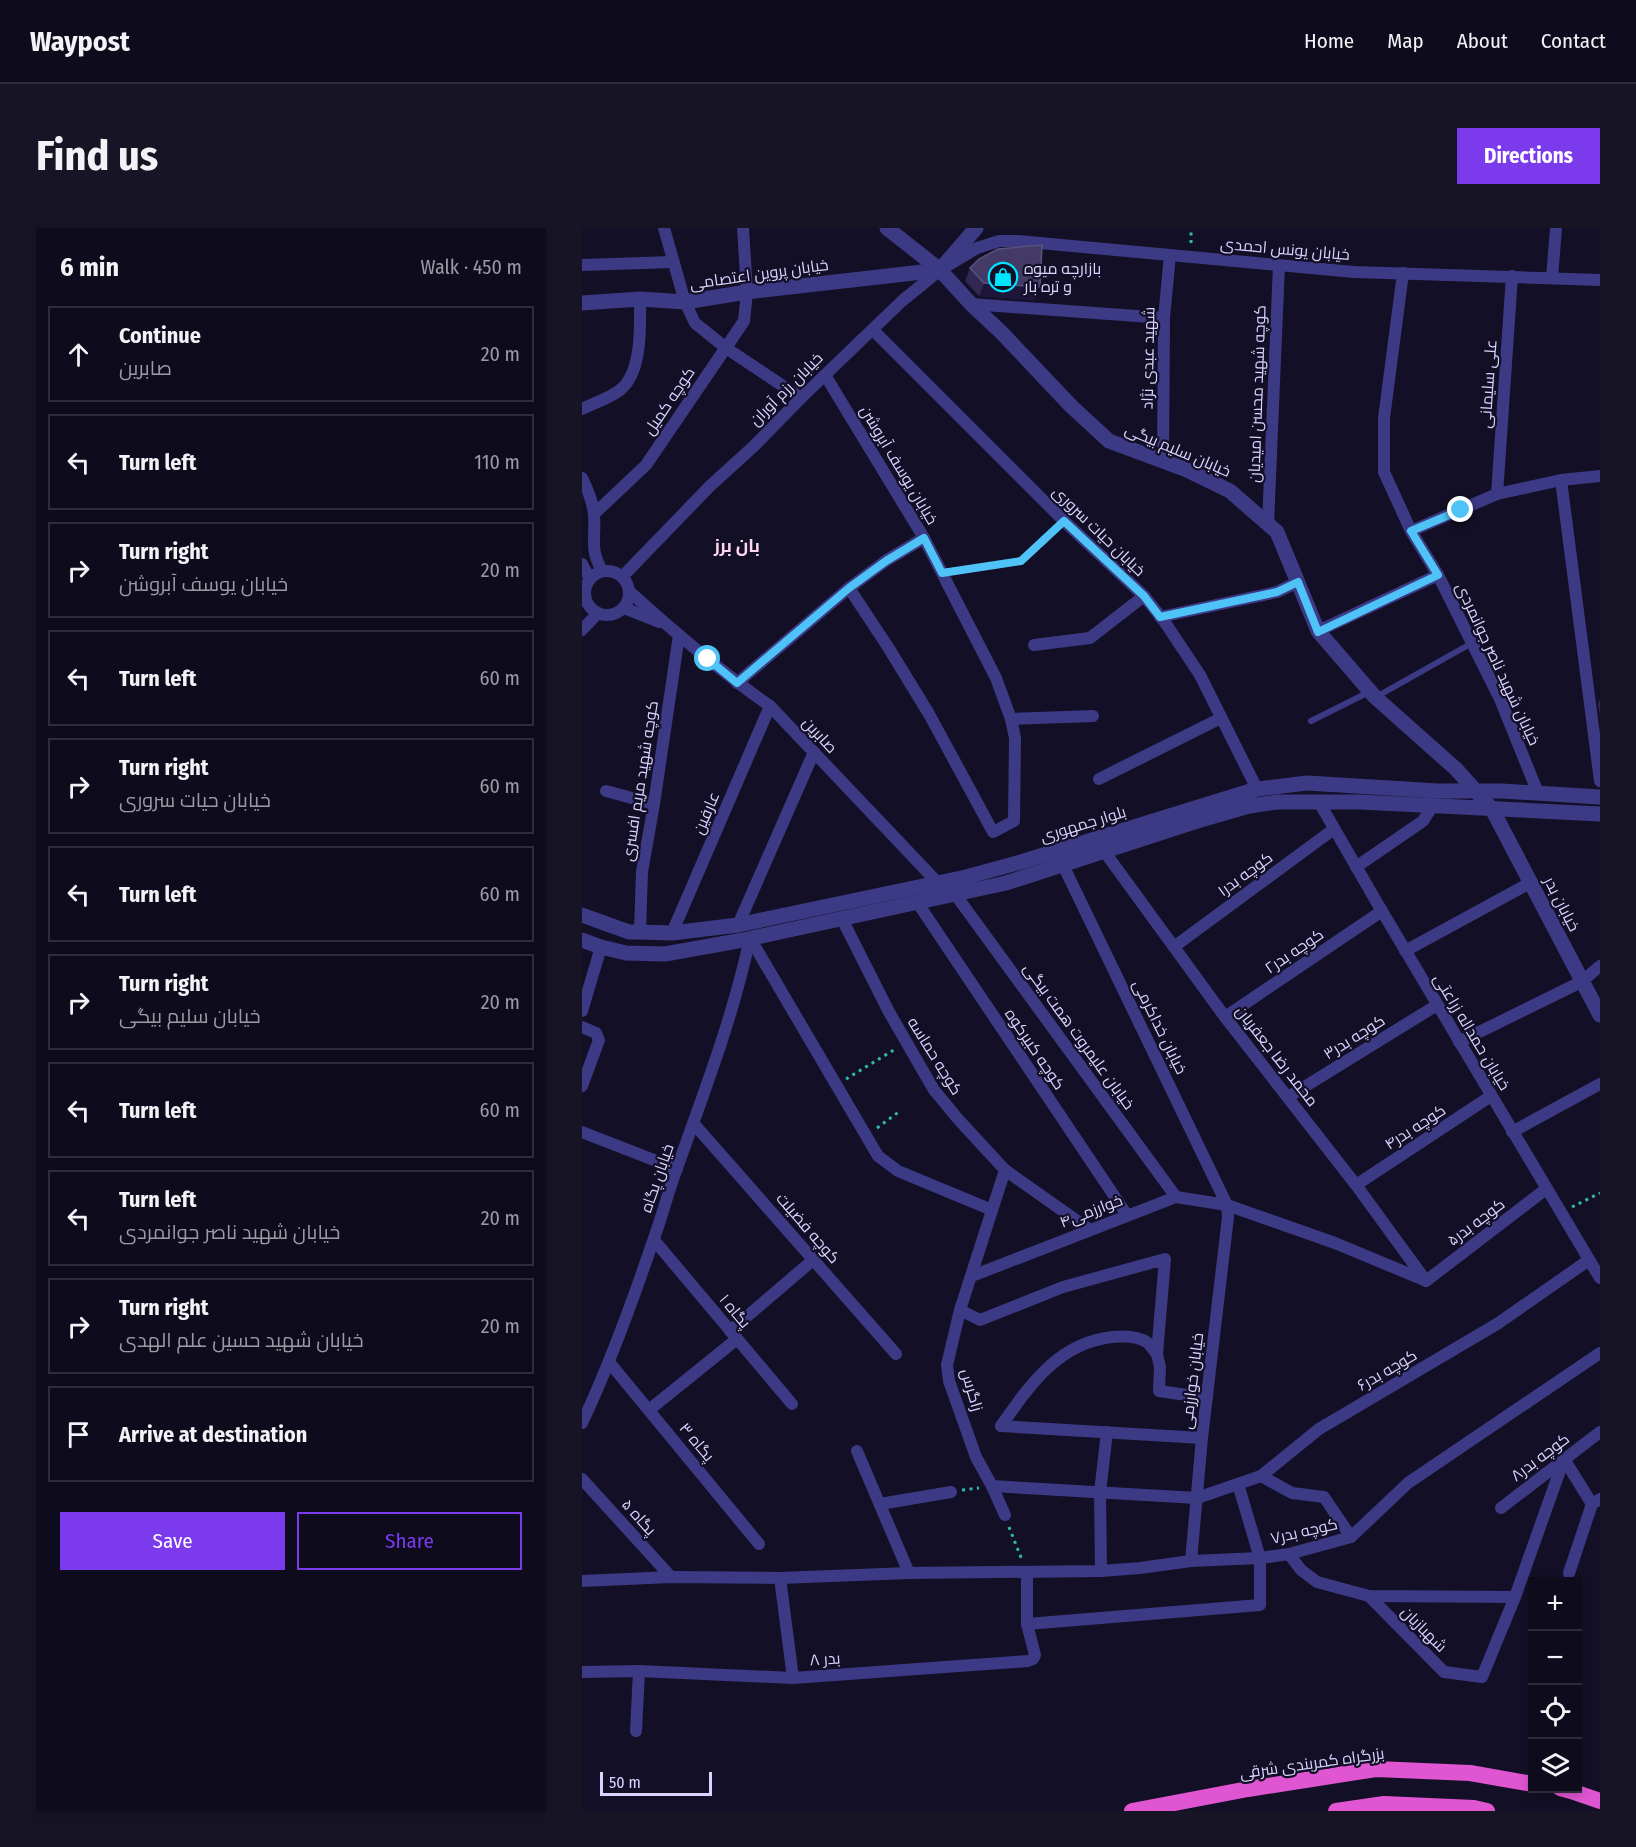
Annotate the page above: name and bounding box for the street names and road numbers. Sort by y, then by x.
street label: خیابان یونس احمدی [1219,234,1351,265]
street label: خیابان پروین اعتصامی [688,255,830,295]
street label: کوچه شهید محسن امیدیان [1244,305,1272,483]
street label: شهید عبدی نژاد [1138,306,1159,410]
street label: علی سلیمانی [1475,339,1502,429]
street label: خیابان رزم آوران [745,348,828,431]
street label: کوچه کمیل [639,363,700,440]
street label: خیابان یوسف آبروشن [855,402,942,528]
street label: خیابان سلیم بیگی [1121,419,1234,483]
street label: خیابان حیات سروری [1048,482,1149,581]
street label: خیابان شهید ناصر جوانمردی [1451,580,1544,749]
street label: کوچه شهید مریم افسری [618,699,664,863]
street label: صابرین [798,713,841,758]
street label: عارفین [689,789,724,837]
street label: بلوار جمهوری [1038,802,1129,847]
street label: کوچه بدر۱ [1214,848,1277,902]
street label: خیابان بدر [1539,873,1584,935]
street label: کوچه بدر۲ [1261,924,1328,979]
street label: خیابان علیمروت همت بیگی [1019,959,1139,1114]
street label: خیابان حمداله زراعتی [1429,970,1514,1094]
street label: خیابان خداکرمی [1128,977,1191,1078]
street label: محمد رضا جعفریان [1231,1002,1322,1111]
street label: کوچه کبیرکوه [999,1005,1069,1094]
street label: کوچه بدر۳ [1320,1011,1389,1065]
street label: کوچه حماسه [902,1014,966,1099]
street label: کوچه بدر۴ [1381,1100,1450,1155]
street label: خیابان پگاه [636,1141,679,1215]
street label: کوچه فضیلت [771,1189,844,1268]
street label: خوارزمی۴ [1057,1190,1126,1233]
street label: کوچه بدر۵ [1444,1194,1510,1251]
street label: پگاه ۱ [714,1290,755,1334]
street label: خیابان خوارزمی [1177,1332,1208,1430]
street label: کوچه بدر۶ [1354,1345,1421,1396]
street label: زاگرس [956,1366,987,1414]
street label: پگاه ۳ [674,1419,719,1467]
street label: کوچه بدر۸ [1507,1429,1574,1487]
street label: پگاه ۵ [616,1495,661,1541]
street label: کوچه بدر۷ [1269,1514,1340,1550]
street label: شهبازیان [1396,1602,1451,1657]
street label: بدر ۸ [809,1648,841,1670]
street label: بزرگراه کمربندی شرقی [1238,1743,1386,1784]

